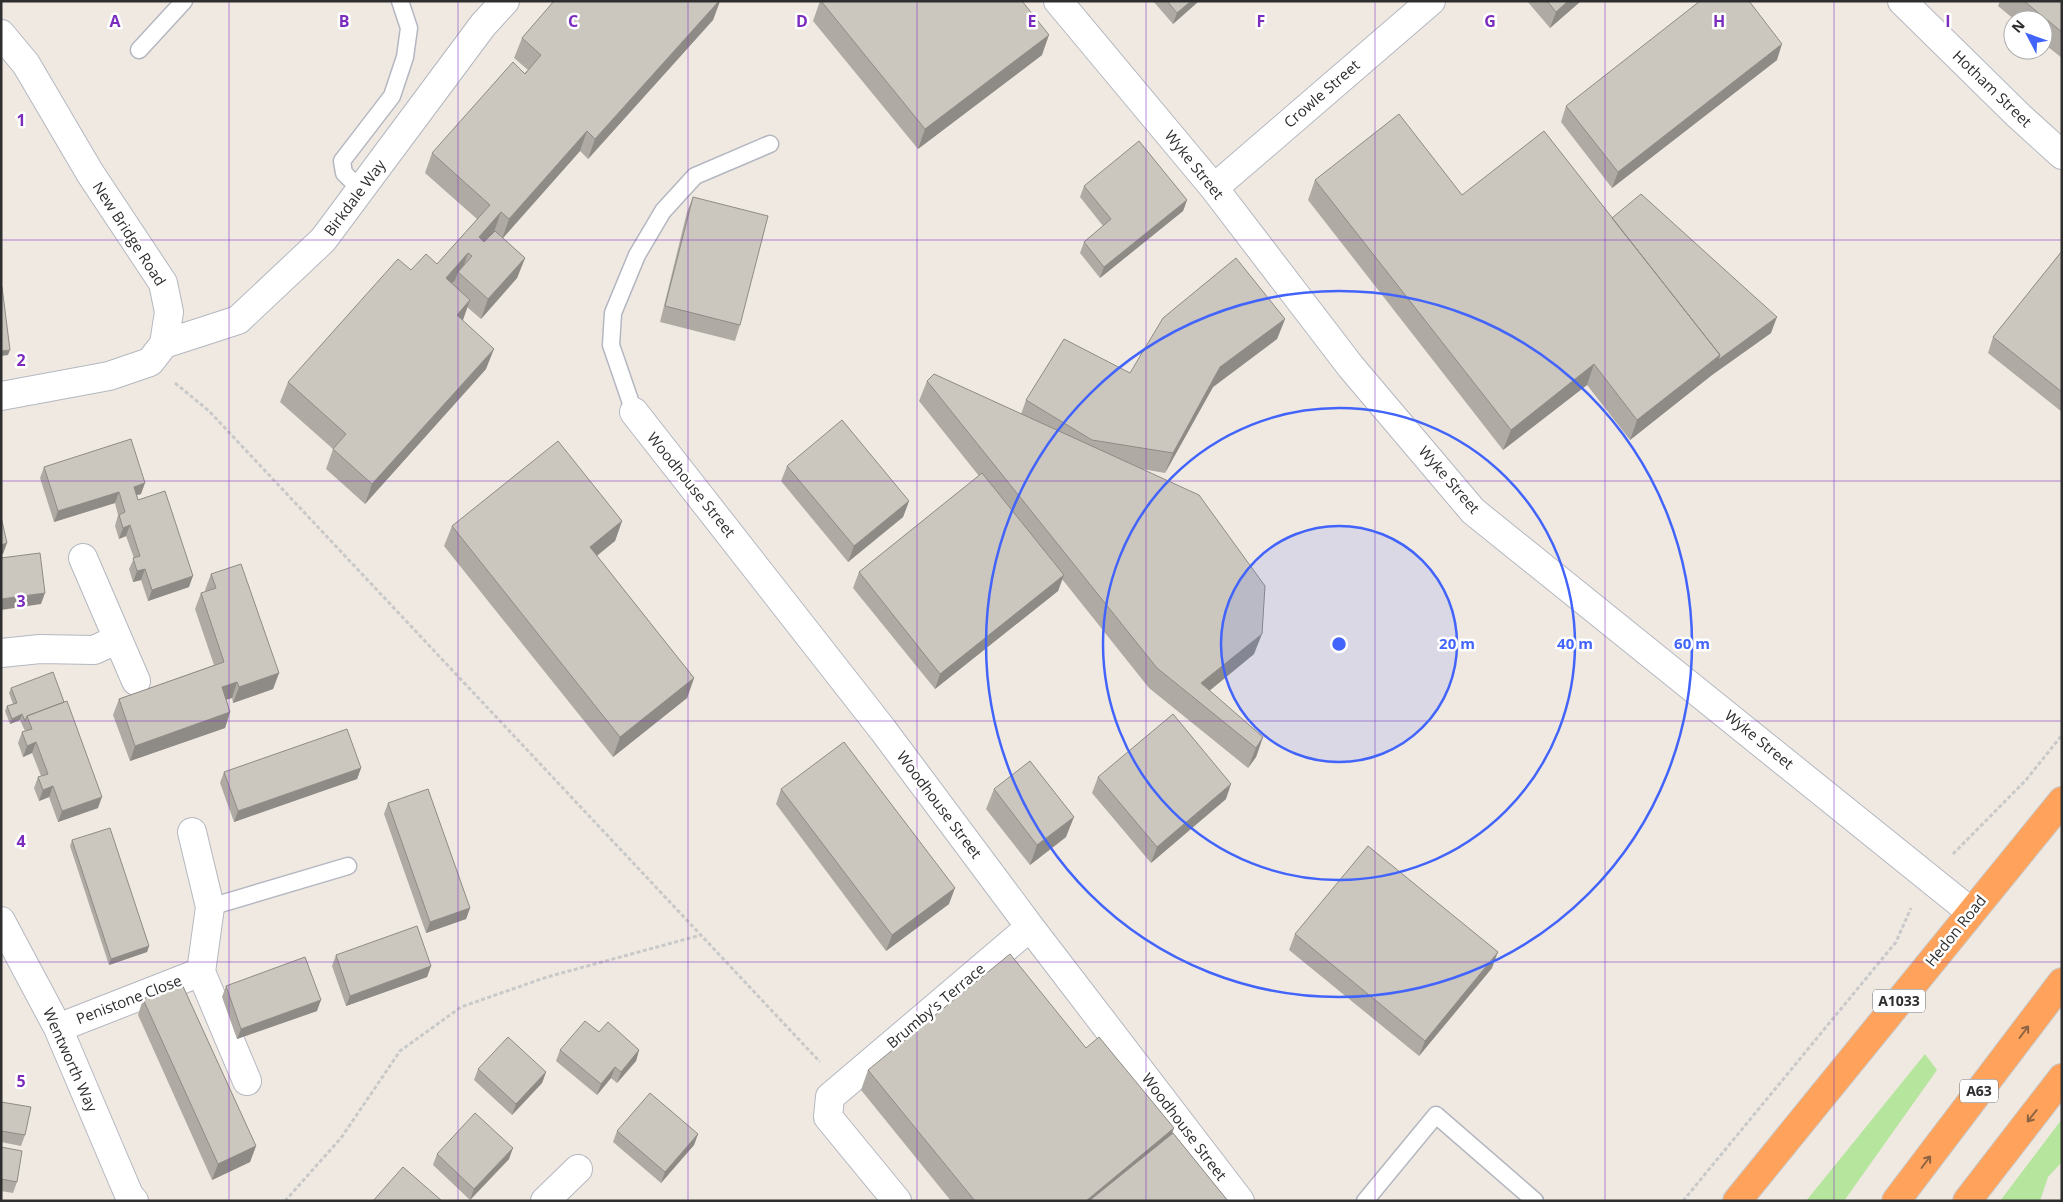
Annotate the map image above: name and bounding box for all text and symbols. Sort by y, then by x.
text: A [109,10,121,32]
text: B [339,10,349,32]
text: C [568,10,578,32]
text: D [796,10,808,32]
text: E [1028,10,1037,32]
text: F [1257,10,1265,32]
text: G [1484,10,1496,32]
text: H [1713,10,1725,32]
text: I [1945,10,1951,32]
north arrow [2003,10,2053,60]
text: N [2007,16,2029,37]
street label: Hotham Street [1949,45,2037,131]
street label: Crowle Street [1279,55,1363,132]
text: 1 [16,109,26,131]
street label: Wyke Street [1161,126,1229,203]
street label: Birkdale Way [319,155,390,240]
street label: New Bridge Road [89,178,171,289]
text: 2 [16,349,26,371]
street label: Woodhouse Street [643,428,740,541]
street label: Wyke Street [1415,441,1485,517]
text: 3 [16,590,26,612]
text: 20 m [1439,633,1475,653]
text: 40 m [1557,633,1593,653]
text: 60 m [1674,633,1710,653]
centre of rings [1330,635,1348,653]
street label: Wyke Street [1721,705,1798,773]
street label: Woodhouse Street [893,747,987,862]
text: 4 [16,830,26,852]
street label: Hedon Road [1920,890,1990,970]
street label: Brumby's Terrace [882,958,989,1052]
street label: Penistone Close [73,970,184,1028]
road number: A1033 [1873,989,1925,1012]
street label: Wentworth Way [39,1004,103,1115]
one-way arrow [2018,1026,2029,1039]
street label: Woodhouse Street [1138,1069,1232,1184]
text: 5 [16,1070,26,1092]
road number: A63 [1960,1080,1998,1102]
one-way arrow [2027,1109,2037,1123]
one-way arrow [1921,1155,1931,1169]

